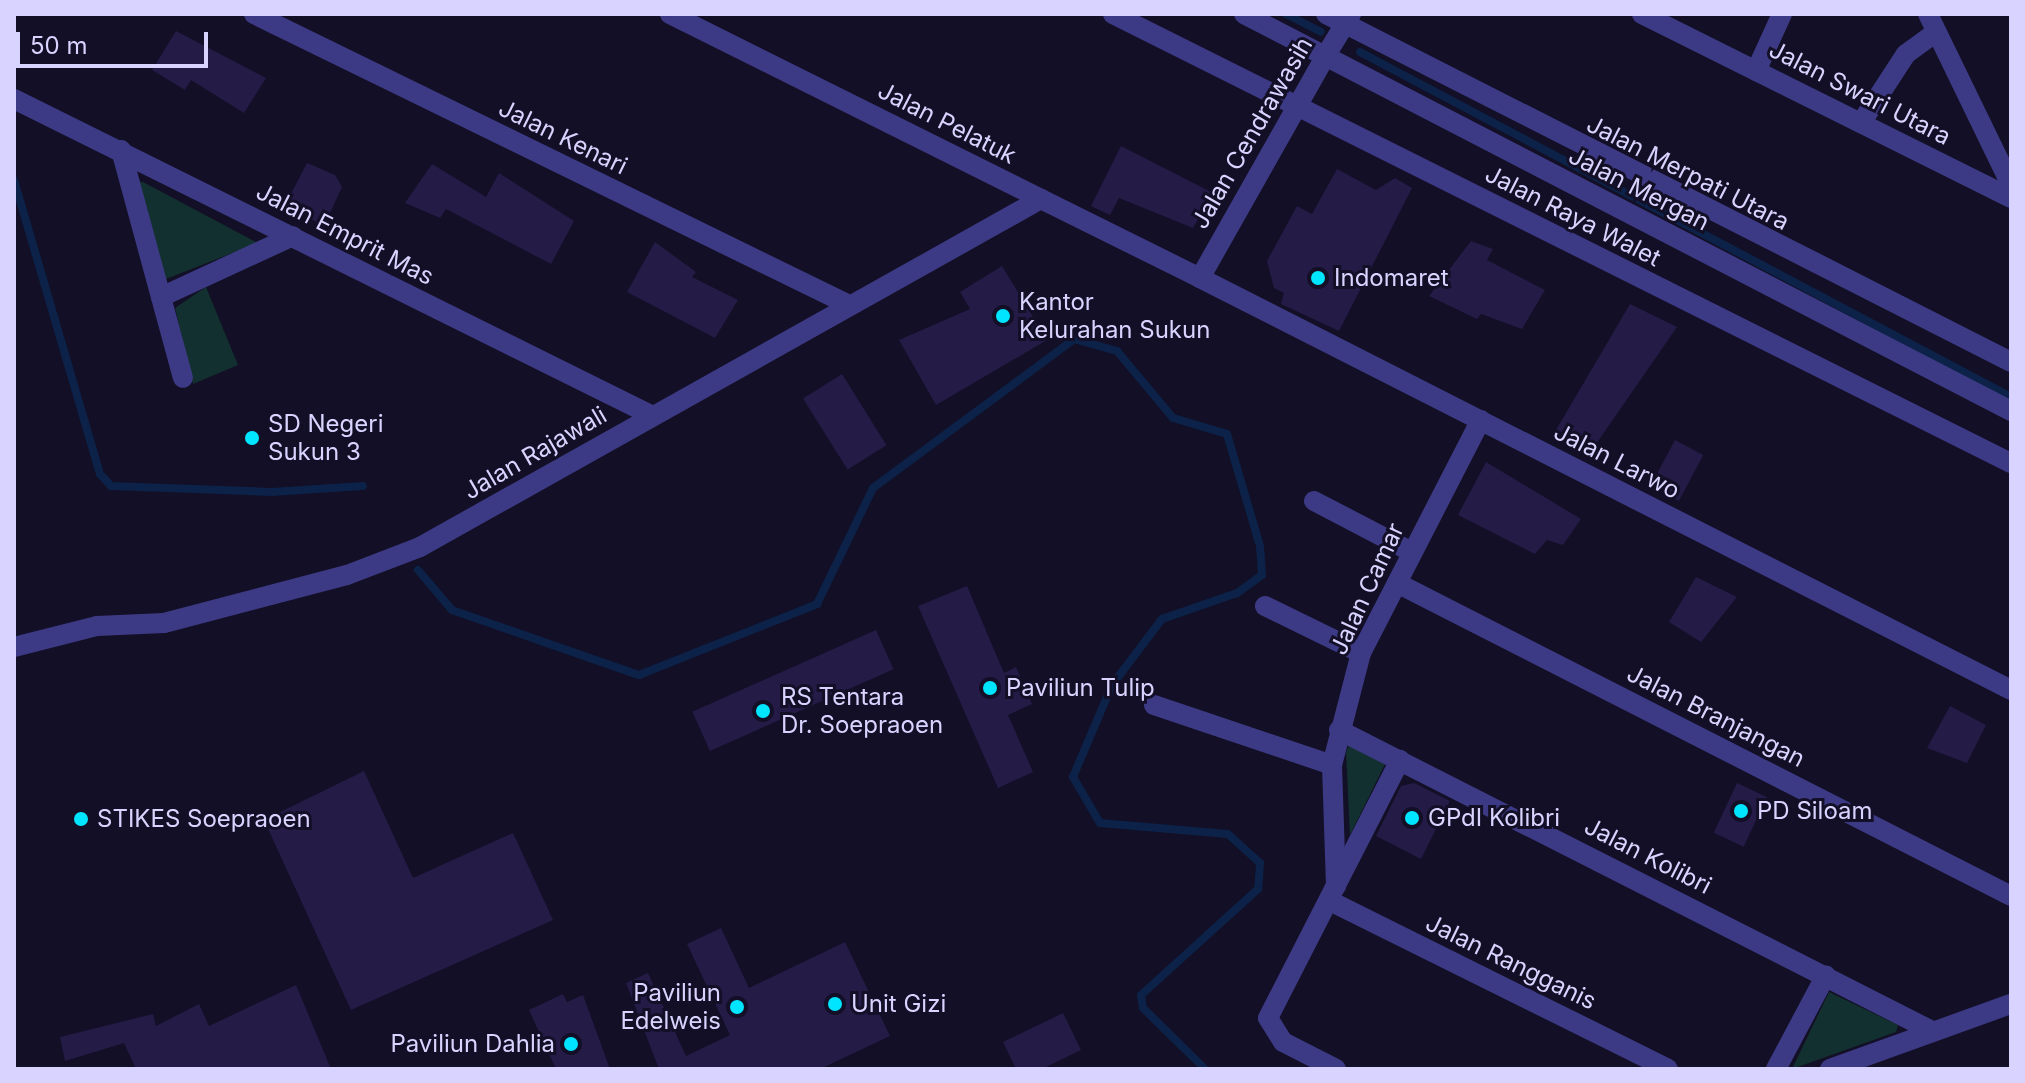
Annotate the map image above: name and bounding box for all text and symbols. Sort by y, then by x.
scale bar [20,16,212,66]
text: 50 m [30,31,88,60]
street label: Jalan Cendrawasih [1186,32,1318,234]
street label: Jalan Swari Utara [1764,35,1956,151]
street label: Jalan Pelatuk [873,76,1021,170]
street label: Jalan Kenari [494,93,632,181]
street label: Jalan Merpati Utara [1582,110,1794,236]
street label: Jalan Mergan [1564,141,1714,237]
street label: Jalan Raya Walet [1480,159,1666,273]
street label: Jalan Emprit Mas [252,177,438,291]
place label: Indomaret [1334,264,1449,292]
marker: Indomaret [1309,269,1327,287]
place label: Kantor Kelurahan Sukun [1019,288,1210,344]
marker: Kantor Kelurahan Sukun [994,307,1012,325]
street label: Jalan Rajawali [458,400,612,506]
place label: SD Negeri Sukun 3 [268,410,383,466]
street label: Jalan Larwo [1549,417,1685,505]
marker: SD Negeri Sukun 3 [243,429,261,447]
street label: Jalan Camar [1324,519,1410,659]
street label: Jalan Branjangan [1622,659,1810,773]
place label: Paviliun Tulip [1006,674,1155,702]
marker: Paviliun Tulip [981,679,999,697]
place label: RS Tentara Dr. Soepraoen [781,683,943,739]
marker: RS Tentara Dr. Soepraoen [752,700,774,722]
place label: PD Siloam [1757,797,1873,825]
marker: PD Siloam [1732,802,1750,820]
place label: GPdI Kolibri [1428,804,1560,832]
place label: STIKES Soepraoen [97,805,311,833]
marker: GPdI Kolibri [1403,809,1421,827]
marker: STIKES Soepraoen [72,810,90,828]
street label: Jalan Kolibri [1580,812,1716,900]
street label: Jalan Rangganis [1421,908,1601,1016]
place label: Paviliun Edelweis [620,979,721,1035]
place label: Unit Gizi [851,990,946,1018]
marker: Unit Gizi [826,995,844,1013]
marker: Paviliun Edelweis [728,998,746,1016]
place label: Paviliun Dahlia [390,1030,555,1058]
marker: Paviliun Dahlia [562,1035,580,1053]

